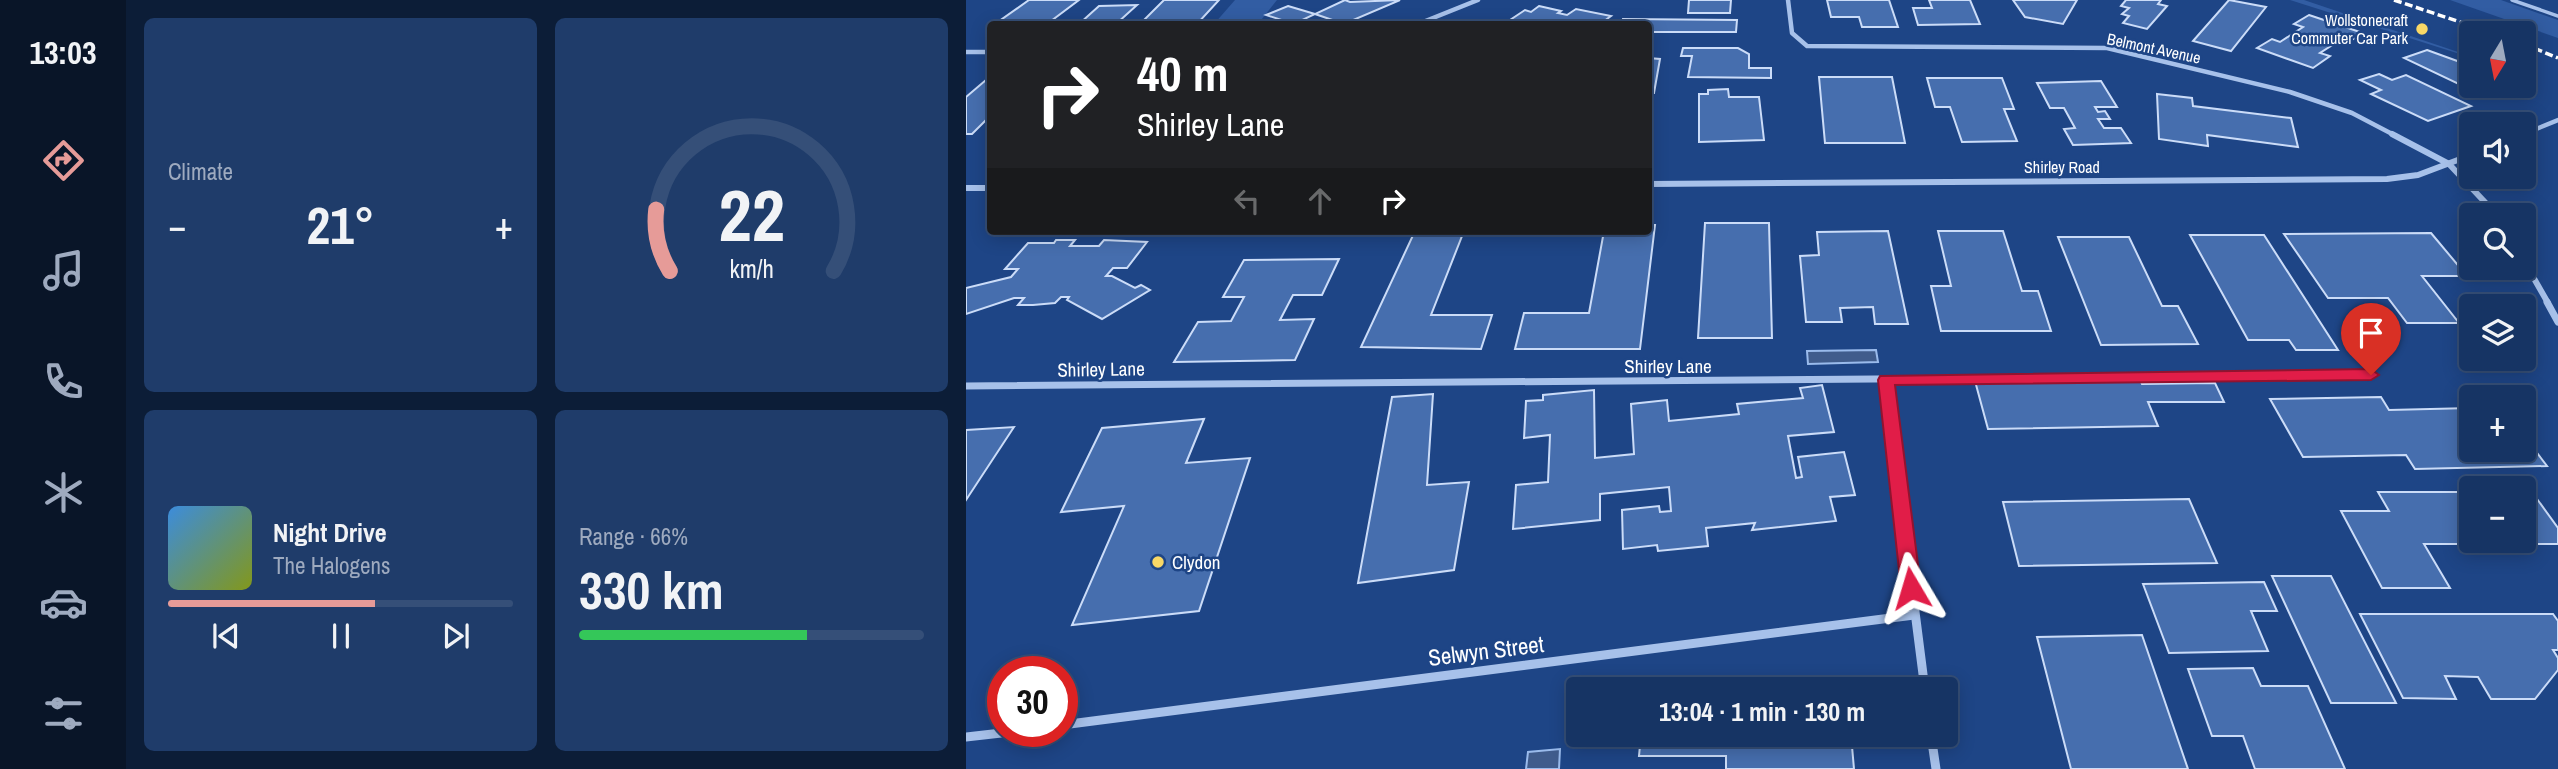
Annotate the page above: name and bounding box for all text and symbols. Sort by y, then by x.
place label: Wollstonecraft Commuter Car Park [2291,9,2408,49]
marker: Wollstonecraft Commuter Car Park [2414,21,2430,37]
north arrow [2459,21,2536,98]
map controls [2459,21,2536,553]
street label: Belmont Avenue [2105,27,2203,69]
text: 13:03 [29,31,97,74]
text: 40 m [1137,40,1229,106]
icon: right [1022,49,1113,140]
text: Shirley Lane [1137,103,1284,146]
button: sound [2459,112,2536,189]
icon: directions [39,136,88,185]
text: Climate [168,156,233,187]
street label: Shirley Road [2024,156,2100,178]
text: 22 [718,166,785,264]
icon: left [1228,182,1266,220]
icon: ahead [1301,182,1339,220]
icon: right [1374,182,1412,220]
text: 21° [306,190,375,260]
text: − [168,200,186,251]
text: + [495,200,513,251]
button: search [2459,203,2536,280]
icon: music [39,246,88,295]
text: km/h [729,252,774,286]
button: layers [2459,294,2536,371]
pin [2341,303,2401,375]
icon: arrive [2352,314,2390,352]
street label: Shirley Lane [1624,353,1712,379]
street label: Shirley Lane [1057,355,1145,383]
icon: phone [39,357,88,406]
button: + [2459,385,2536,462]
icon: climate [39,468,88,517]
button: − [2459,476,2536,553]
text: Night Drive [273,515,387,550]
text: Range · 66% [579,521,688,552]
place label: Clydon [1172,549,1221,575]
text: The Halogens [273,550,390,581]
position arrow [1874,551,1948,625]
marker: Clydon [1150,554,1166,570]
text: 330 km [579,555,724,625]
icon: car [39,578,88,627]
icon: previous [207,617,245,655]
icon: pause [322,617,360,655]
icon: next [437,617,475,655]
street label: Selwyn Street [1426,628,1546,673]
speed limit sign: 30 [987,656,1078,747]
icon: filters [39,689,88,738]
text: 13:04 · 1 min · 130 m [1659,694,1865,729]

